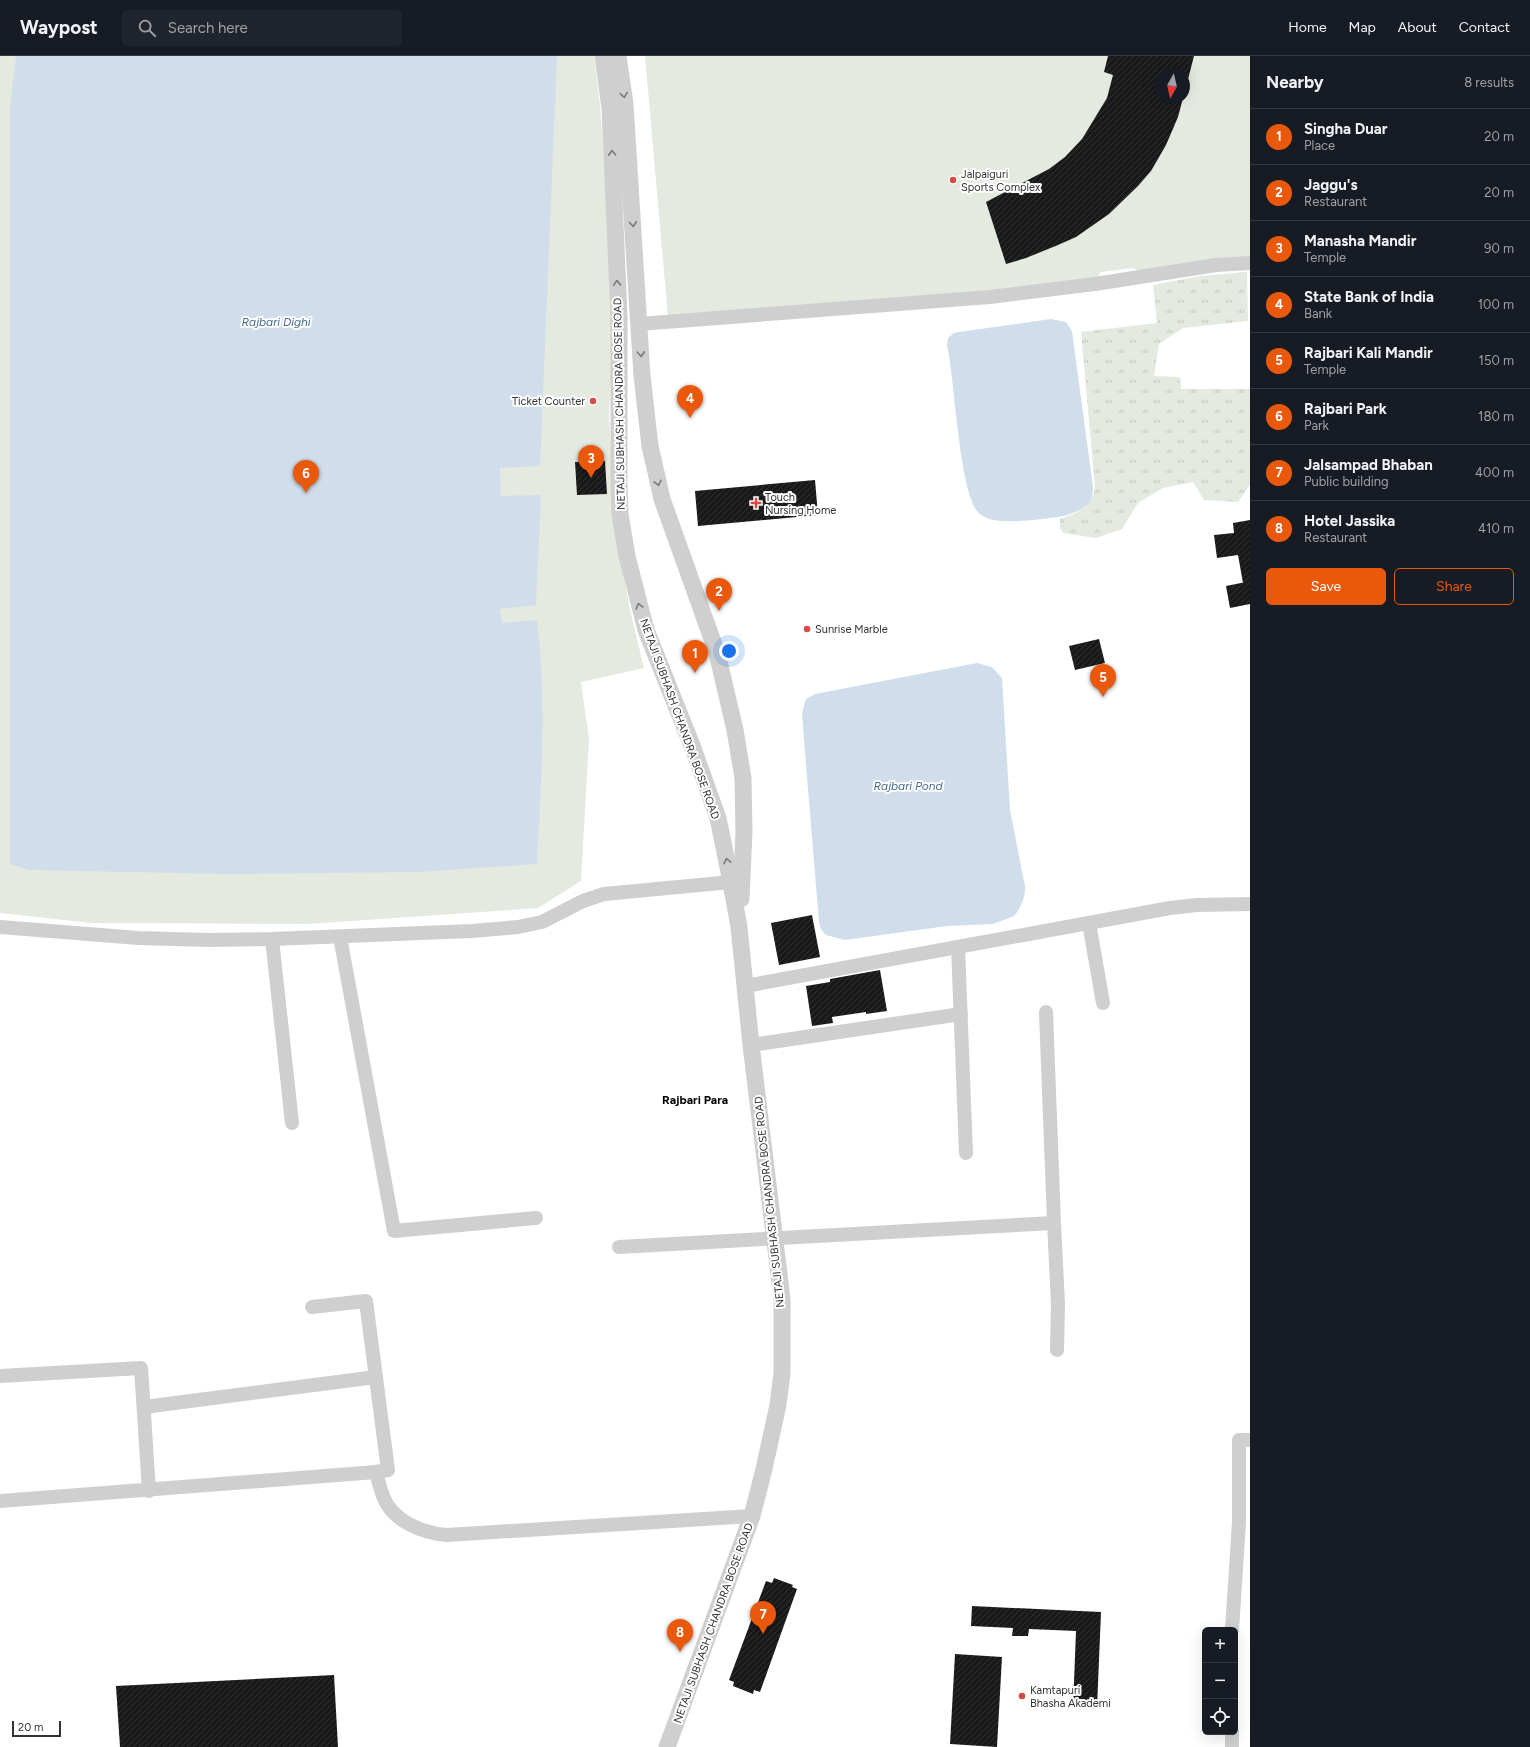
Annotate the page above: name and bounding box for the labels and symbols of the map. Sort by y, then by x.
north arrow [1154,68,1190,104]
one-way arrow [619,91,628,98]
one-way arrow [608,150,616,156]
place label: Jalpaiguri Sports Complex [961,168,1041,194]
marker: Jalpaiguri Sports Complex [948,175,958,185]
one-way arrow [629,221,637,227]
one-way arrow [613,280,621,286]
street label: NETAJI SUBHASH CHANDRA BOSE ROAD [611,297,628,510]
water label: Rajbari Dighi [241,315,311,329]
one-way arrow [636,351,645,357]
pin: 4 [677,385,703,418]
place label: Ticket Counter [512,395,585,408]
marker: Ticket Counter [588,396,598,406]
pin: 3 [578,445,604,478]
pin: 6 [293,460,319,493]
one-way arrow [654,479,662,486]
place label: Touch Nursing Home [765,491,836,517]
marker: Touch Nursing Home [750,497,762,509]
pin: 2 [706,578,732,611]
one-way arrow [635,603,644,610]
street label: NETAJI SUBHASH CHANDRA BOSE ROAD [637,617,722,822]
place label: Sunrise Marble [815,623,888,636]
marker: Sunrise Marble [802,624,812,634]
pin: 1 [682,640,708,673]
your location [719,641,739,661]
pin: 5 [1090,664,1116,697]
water label: Rajbari Pond [873,779,944,793]
one-way arrow [723,858,731,864]
district label: Rajbari Para [662,1093,728,1107]
street label: NETAJI SUBHASH CHANDRA BOSE ROAD [752,1095,787,1308]
street label: NETAJI SUBHASH CHANDRA BOSE ROAD [671,1521,756,1725]
pin: 7 [750,1601,776,1634]
pin: 8 [667,1619,693,1652]
place label: Kamtapuri Bhasha Akademi [1030,1684,1111,1710]
marker: Kamtapuri Bhasha Akademi [1017,1691,1027,1701]
scale bar [12,1719,61,1738]

